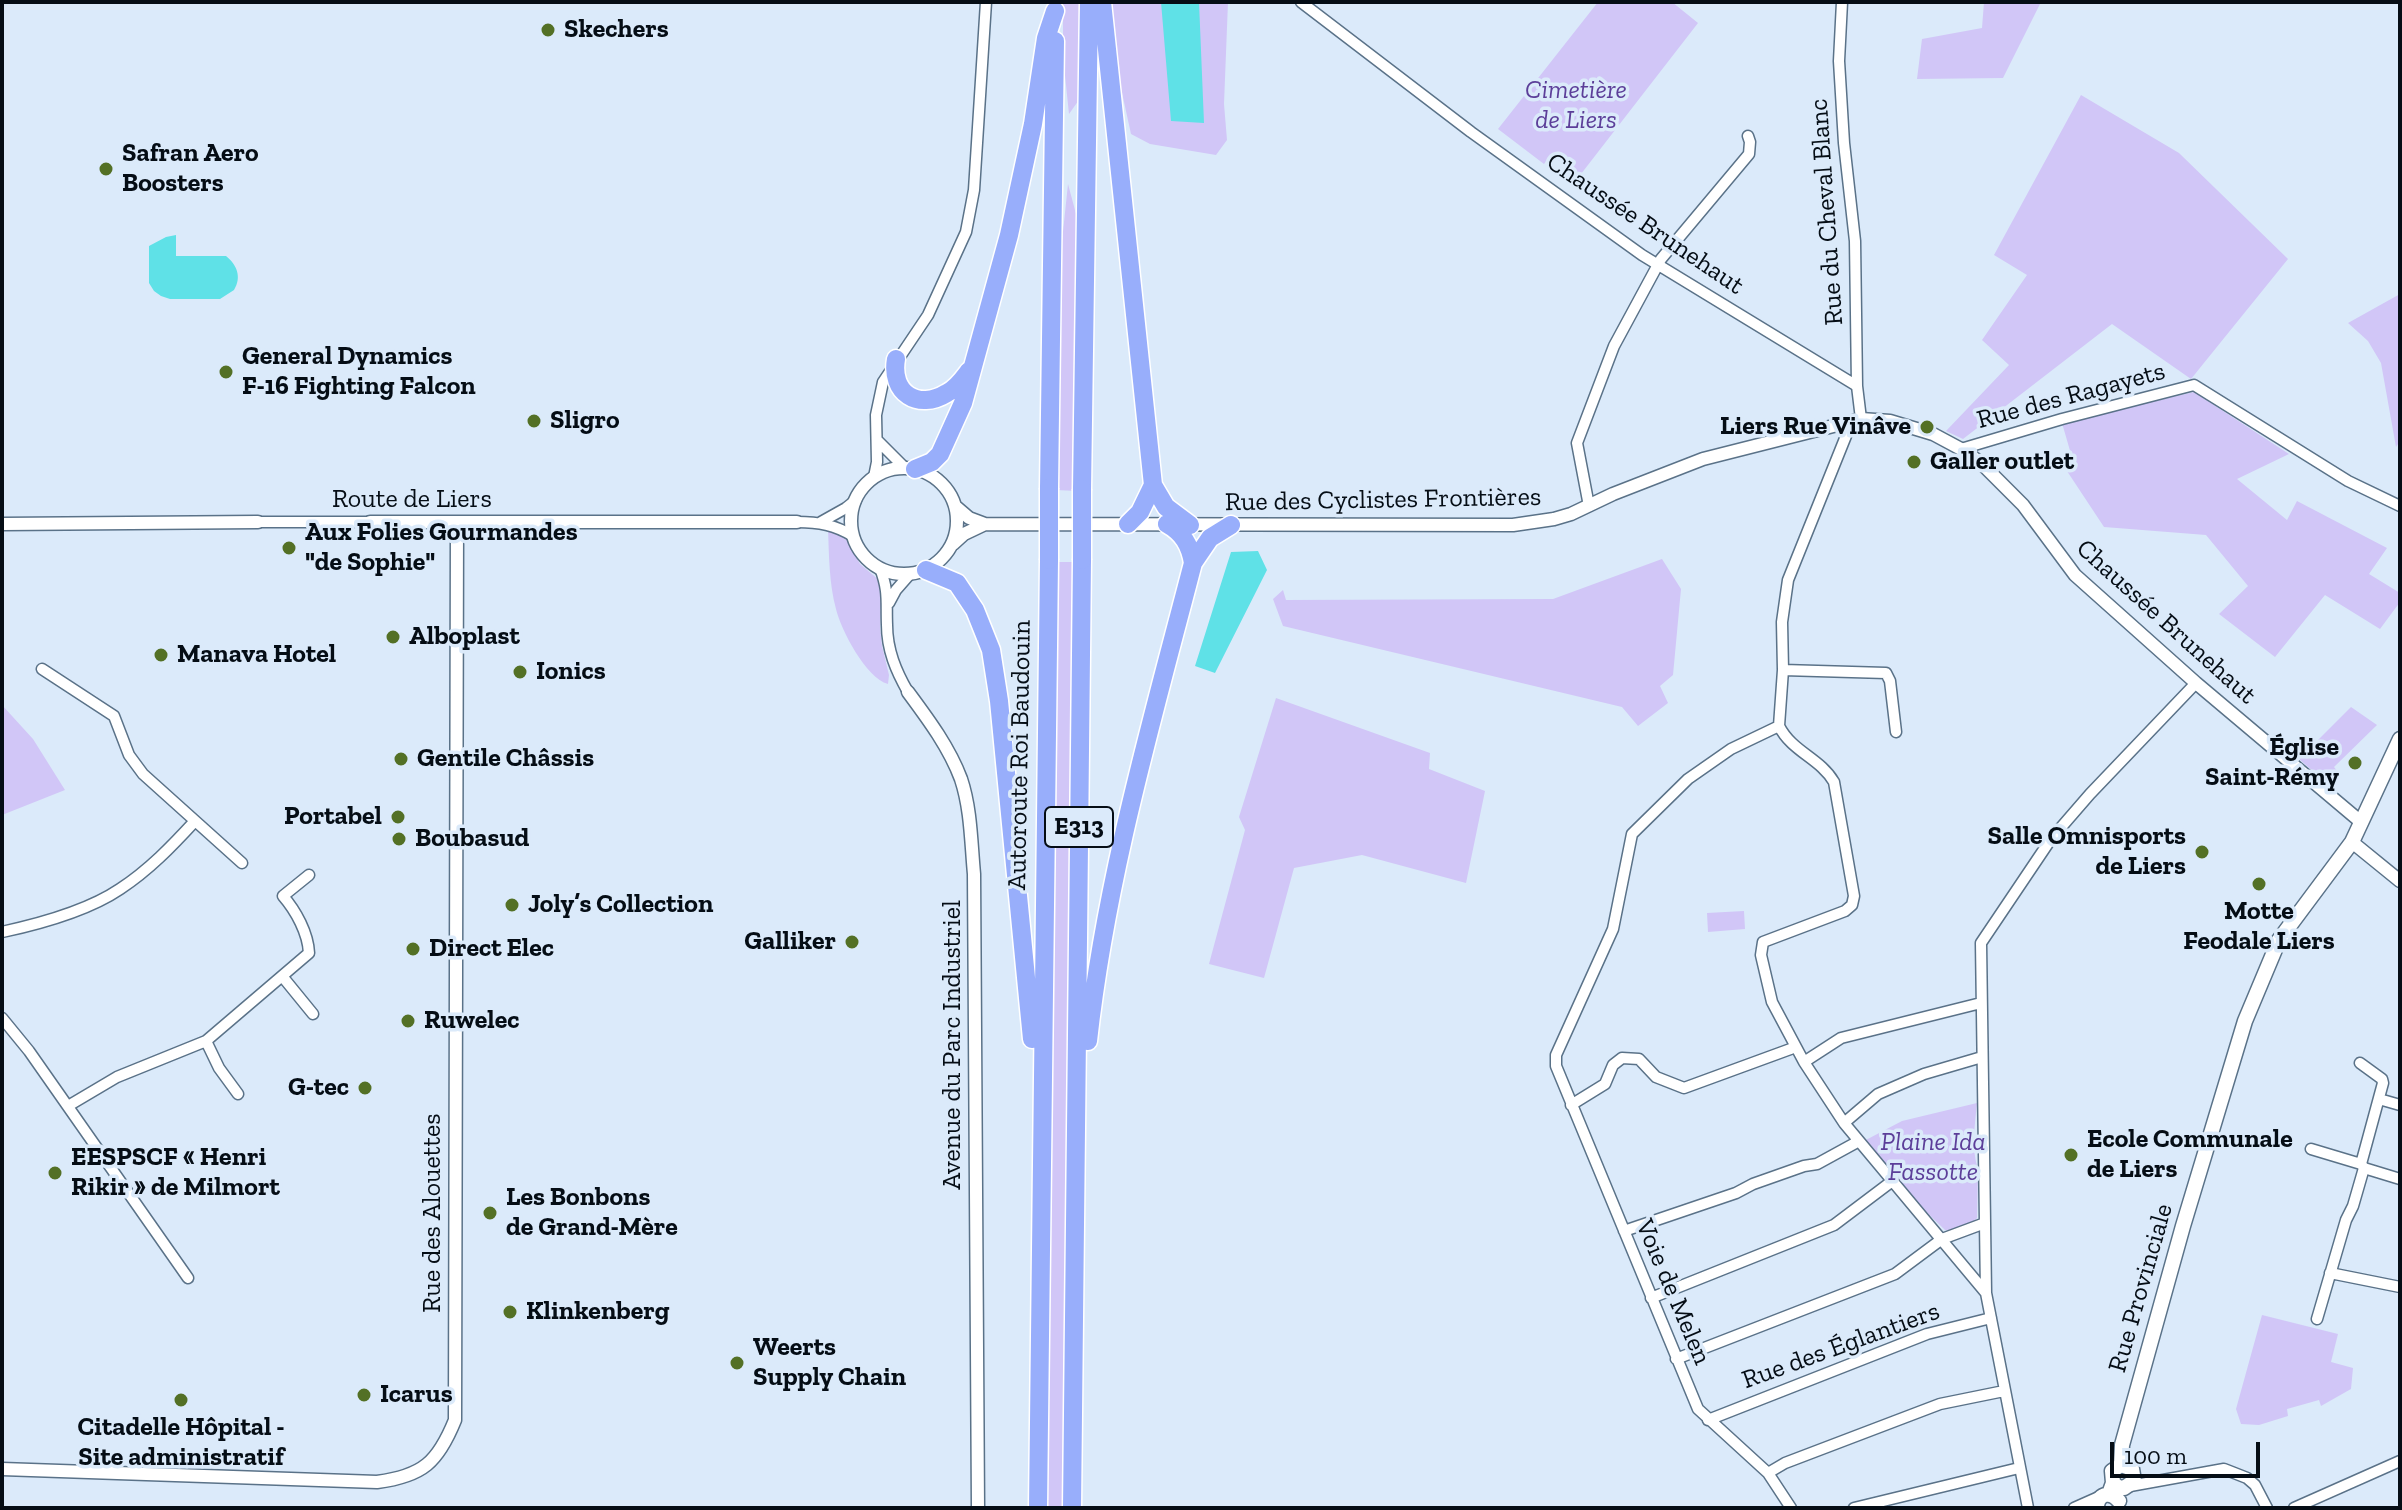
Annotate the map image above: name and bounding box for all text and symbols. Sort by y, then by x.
place label: Skechers [564,14,669,46]
marker: Skechers [539,21,557,39]
park label: Cimetière de Liers [1525,75,1627,136]
street label: Rue du Cheval Blanc [1804,98,1850,326]
place label: Safran Aero Boosters [122,138,259,200]
street label: Chaussée Brunehaut [1540,146,1750,302]
marker: Safran Aero Boosters [97,160,115,178]
place label: General Dynamics F-16 Fighting Falcon [242,341,476,402]
street label: Rue des Ragayets [1973,356,2169,436]
marker: General Dynamics F-16 Fighting Falcon [217,363,235,381]
place label: Sligro [550,405,619,437]
place label: Liers Rue Vinâve [1720,411,1911,443]
marker: Sligro [525,412,543,430]
marker: Liers Rue Vinâve [1918,418,1936,436]
place label: Galler outlet [1930,446,2074,478]
marker: Galler outlet [1905,453,1923,471]
street label: Rue des Cyclistes Frontières [1225,482,1541,518]
street label: Route de Liers [332,484,492,516]
place label: Aux Folies Gourmandes "de Sophie" [305,517,578,578]
street label: Chaussée Brunehaut [2070,533,2262,711]
marker: Aux Folies Gourmandes "de Sophie" [280,539,298,557]
street label: Autoroute Roi Baudouin [1002,620,1038,890]
place label: Alboplast [409,621,520,653]
marker: Alboplast [384,628,402,646]
place label: Manava Hotel [177,639,336,671]
marker: Manava Hotel [152,646,170,664]
place label: Ionics [536,656,606,688]
marker: Ionics [511,663,529,681]
place label: Église Saint-Rémy [2205,732,2339,794]
place label: Gentile Châssis [417,743,594,775]
marker: Gentile Châssis [392,750,410,768]
marker: Église Saint-Rémy [2346,754,2364,772]
place label: Portabel [284,801,382,833]
road number: E313 [1045,807,1113,847]
marker: Portabel [389,808,407,826]
place label: Salle Omnisports de Liers [1988,821,2186,882]
place label: Boubasud [415,823,529,855]
marker: Boubasud [390,830,408,848]
marker: Salle Omnisports de Liers [2193,843,2211,861]
marker: Motte Feodale Liers [2250,875,2268,893]
place label: Joly’s Collection [528,889,713,921]
marker: Joly’s Collection [503,896,521,914]
place label: Motte Feodale Liers [2183,896,2335,958]
street label: Avenue du Parc Industriel [937,900,969,1190]
place label: Galliker [744,926,836,958]
place label: Direct Elec [429,933,554,965]
marker: Galliker [843,933,861,951]
marker: Direct Elec [404,940,422,958]
place label: Ruwelec [424,1005,519,1037]
marker: Ruwelec [399,1012,417,1030]
place label: G-tec [288,1072,349,1104]
marker: G-tec [356,1079,374,1097]
street label: Rue des Alouettes [417,1113,449,1313]
place label: Ecole Communale de Liers [2087,1124,2293,1186]
park label: Plaine Ida Fassotte [1880,1127,1986,1188]
place label: EESPSCF « Henri Rikir » de Milmort [71,1142,280,1204]
marker: Ecole Communale de Liers [2062,1146,2080,1164]
marker: EESPSCF « Henri Rikir » de Milmort [46,1164,64,1182]
place label: Les Bonbons de Grand-Mère [506,1182,678,1244]
street label: Rue Provinciale [2102,1200,2180,1376]
marker: Les Bonbons de Grand-Mère [481,1204,499,1222]
street label: Voie de Melen [1628,1215,1718,1369]
place label: Klinkenberg [526,1296,669,1328]
street label: Rue des Églantiers [1738,1296,1944,1396]
marker: Klinkenberg [501,1303,519,1321]
place label: Weerts Supply Chain [753,1332,906,1394]
marker: Weerts Supply Chain [728,1354,746,1372]
place label: Icarus [380,1379,453,1411]
marker: Icarus [355,1386,373,1404]
marker: Citadelle Hôpital - Site administratif [172,1391,190,1409]
place label: Citadelle Hôpital - Site administratif [77,1412,285,1474]
scale bar [2114,1426,2264,1476]
text: 100 m [2124,1441,2187,1470]

